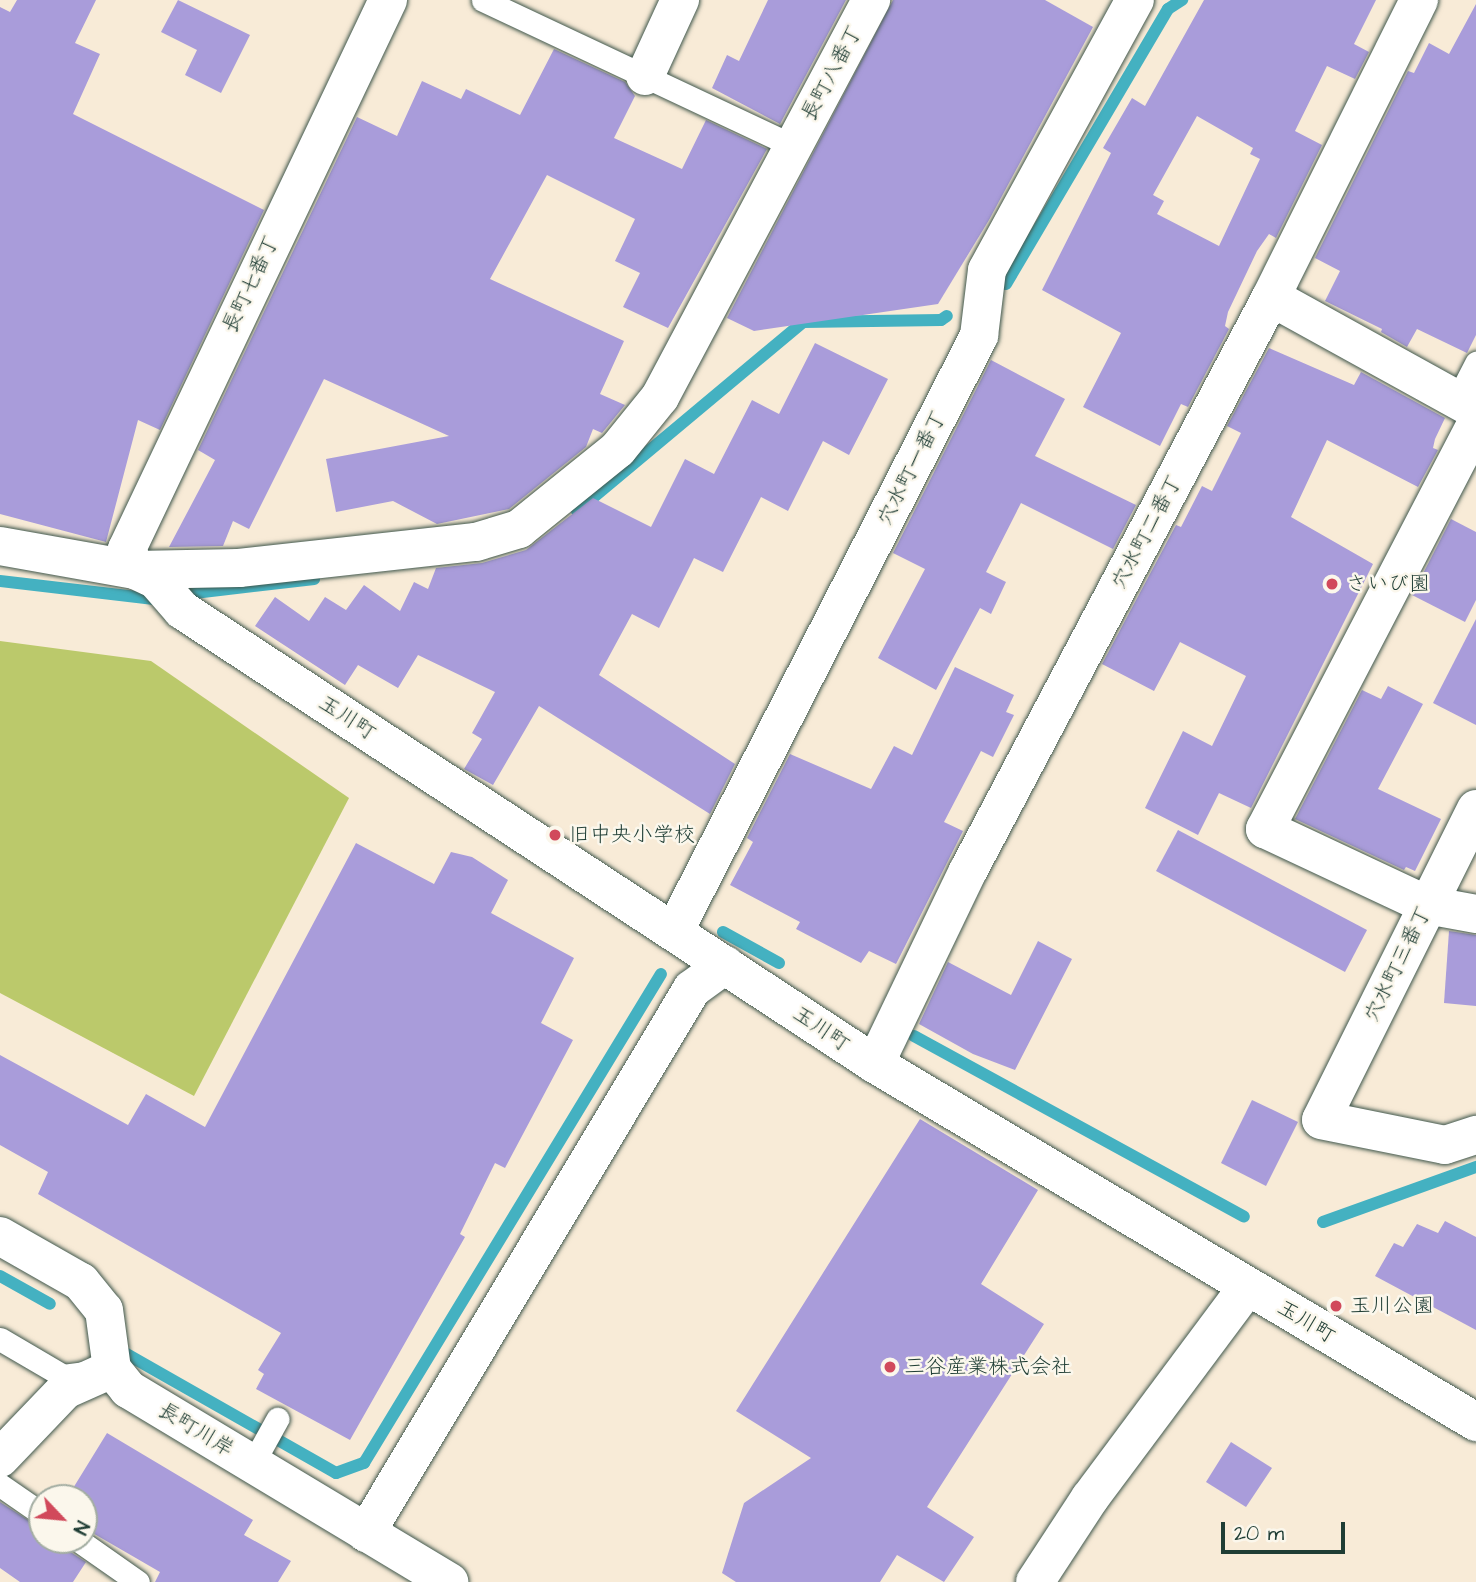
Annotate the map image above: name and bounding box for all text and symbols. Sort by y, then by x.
street label: 長町八番丁 [796,21,868,125]
street label: 長町七番丁 [217,231,285,337]
street label: 穴水町一番丁 [872,406,952,530]
street label: 穴水町二番丁 [1106,470,1188,594]
place label: さいび園 [1346,571,1430,597]
marker: さいび園 [1324,576,1340,592]
street label: 玉川町 [314,690,380,746]
place label: 旧中央小学校 [569,822,695,848]
marker: 旧中央小学校 [547,827,563,843]
street label: 穴水町三番丁 [1359,902,1437,1026]
street label: 玉川町 [788,1001,854,1057]
place label: 玉川公園 [1350,1293,1434,1319]
street label: 玉川町 [1273,1295,1339,1349]
marker: 玉川公園 [1328,1298,1344,1314]
place label: 三谷産業株式会社 [904,1354,1072,1380]
marker: 三谷産業株式会社 [882,1359,898,1375]
street label: 長町川岸 [154,1398,238,1462]
north arrow [28,1484,98,1554]
scale bar [1224,1508,1348,1552]
text: N [66,1516,95,1539]
text: 20 m [1234,1519,1284,1548]

